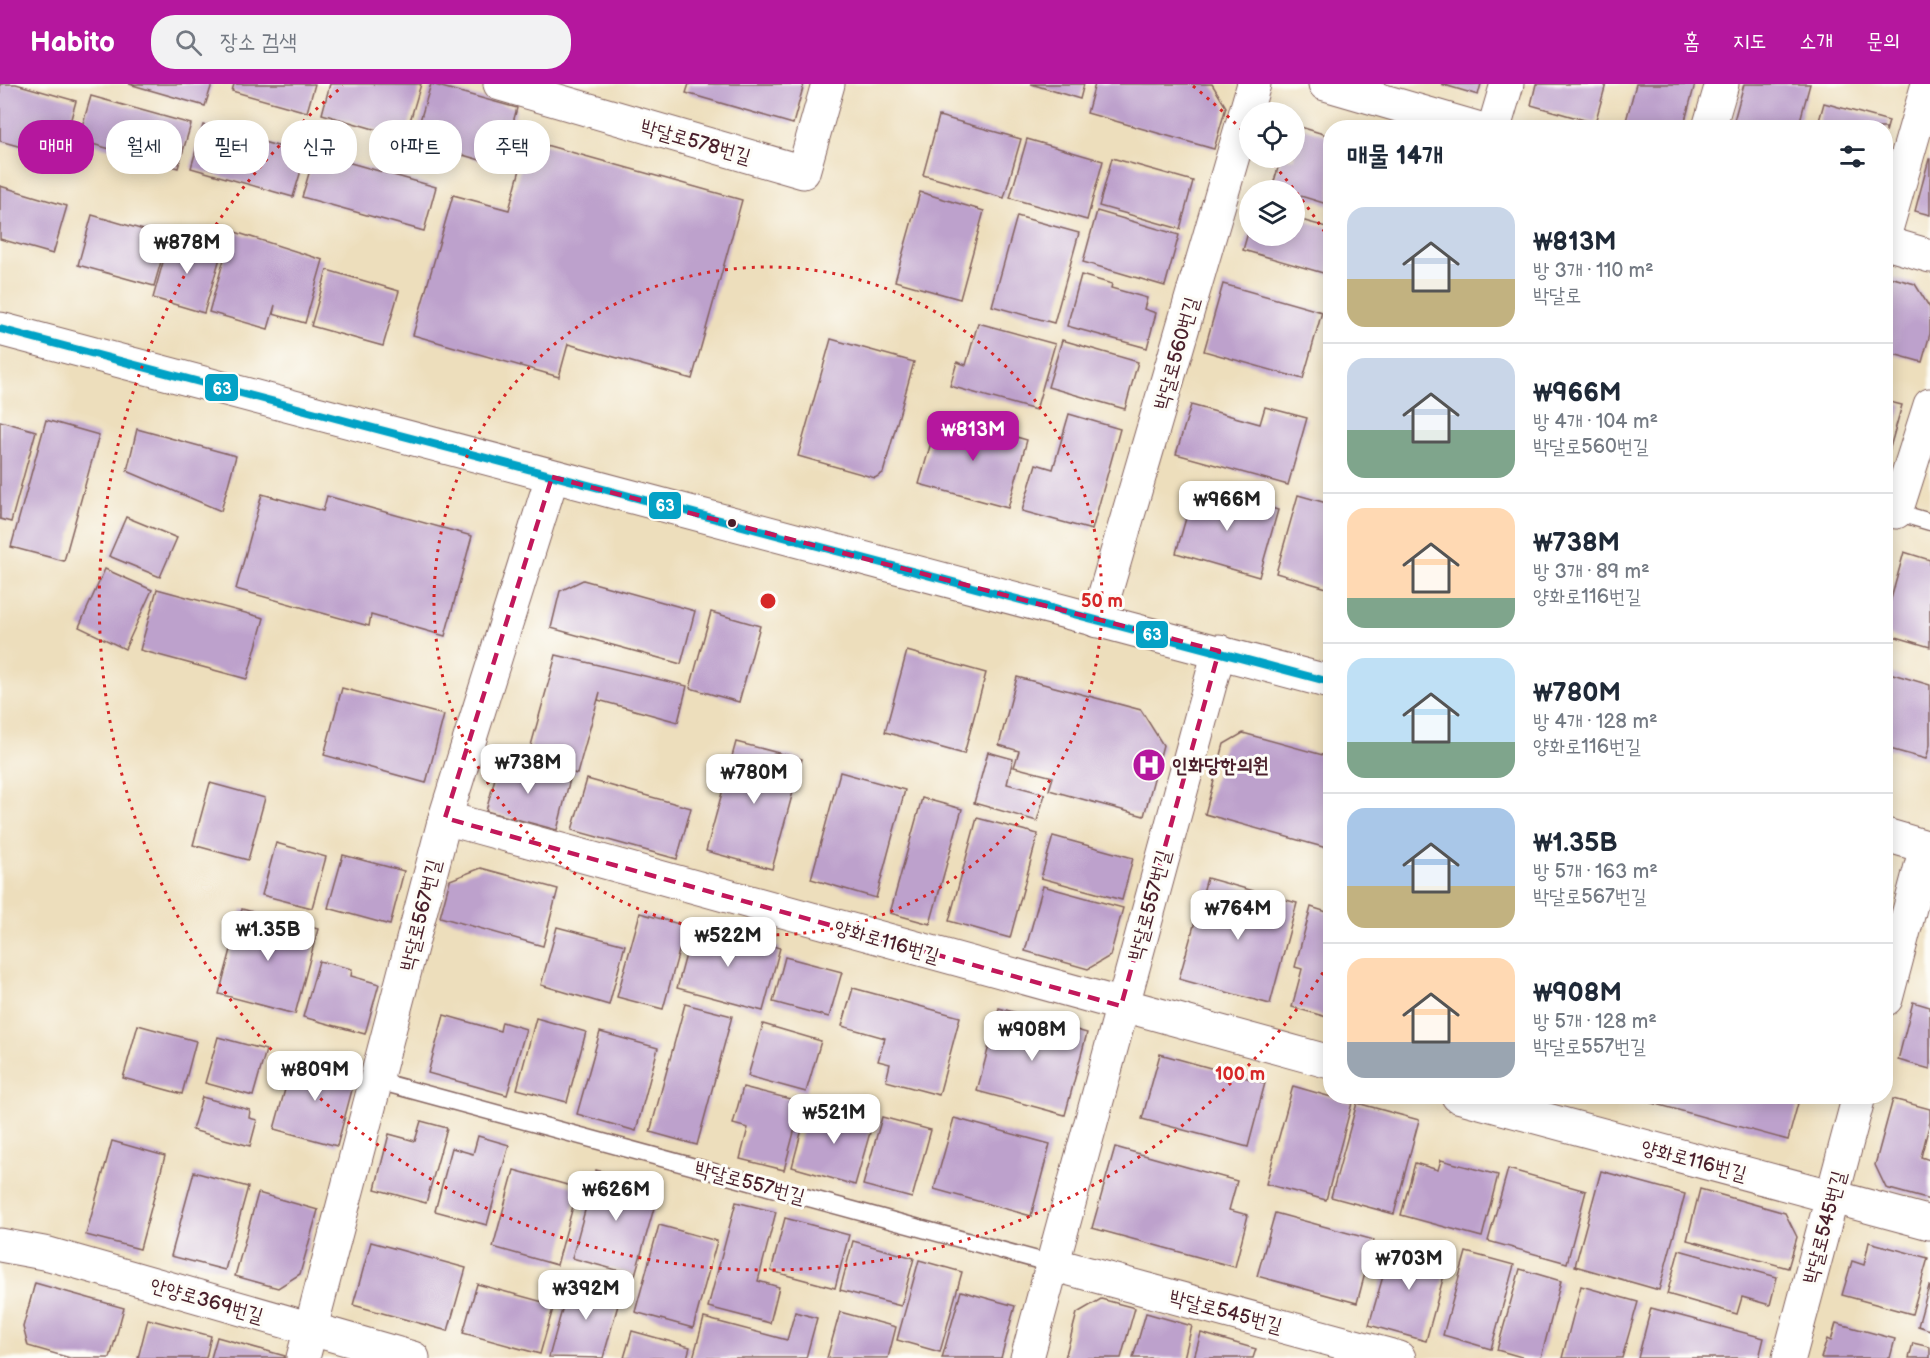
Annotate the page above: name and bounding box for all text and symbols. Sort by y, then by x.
search box [151,15,571,69]
text: Habito [30,26,115,59]
icon: search [172,26,205,59]
text: 장소 검색 [220,29,297,56]
text: 홈 [1683,29,1700,54]
text: 지도 [1733,29,1766,54]
text: 소개 [1799,29,1833,54]
text: 문의 [1866,29,1900,54]
map controls [1239,102,1305,246]
button: locate [1239,102,1305,168]
street label: 박달로578번길 [638,115,754,169]
chip: 매매 [18,120,94,174]
chip: 월세 [106,120,182,174]
chip: 필터 [194,120,269,174]
chip: 신규 [281,120,357,174]
chip: 아파트 [369,120,462,174]
chip: 주택 [474,120,550,174]
icon: filters [1836,140,1869,173]
text: 매물 14개 [1347,141,1443,172]
button: layers [1239,180,1305,246]
pin: ₩878M [145,224,229,275]
text: ₩813M [1533,227,1617,258]
text: ₩878M [153,231,221,255]
icon: home [1395,231,1467,303]
text: 방 3개 · 110 m² [1533,259,1654,283]
text: 박달로 [1533,284,1581,308]
street label: 박달로560번길 [1149,294,1204,412]
line badge: 63 [204,373,239,402]
text: ₩966M [1533,378,1622,409]
text: 63 [212,380,232,399]
icon: home [1395,382,1467,454]
text: 방 4개 · 104 m² [1533,410,1658,434]
pin: ₩813M [931,411,1015,462]
text: ₩813M [941,418,1005,442]
text: 박달로560번길 [1533,435,1649,459]
pin: ₩966M [1185,481,1269,532]
text: ₩966M [1193,488,1261,512]
line badge: 63 [648,491,682,520]
text: 63 [655,497,675,516]
unlabelled marker [726,517,738,529]
text: ₩738M [1533,528,1620,559]
icon: home [1395,532,1467,604]
text: 방 3개 · 89 m² [1533,560,1650,584]
text: 양화로116번길 [1533,585,1641,609]
centre of rings [758,591,778,611]
text: 50 m [1081,591,1123,612]
line badge: 63 [1135,620,1169,649]
text: 63 [1142,626,1162,645]
text: ₩780M [1533,678,1621,709]
icon: home [1395,682,1467,754]
text: 방 4개 · 128 m² [1533,710,1658,734]
text: 양화로116번길 [1533,735,1641,759]
pin: ₩738M [486,744,570,795]
hospital icon: 인화당한의원 [1131,747,1167,783]
text: ₩738M [495,751,561,775]
pin: ₩780M [712,754,796,805]
place label: 인화당한의원 [1172,754,1269,778]
text: ₩780M [720,761,788,785]
text: ₩1.35B [1533,828,1618,859]
icon: home [1395,832,1467,904]
street label: 박달로557번길 [1124,847,1176,963]
street label: 박달로567번길 [396,857,446,973]
text: 방 5개 · 163 m² [1533,860,1658,884]
text: 박달로567번길 [1533,885,1647,909]
pin: ₩764M [1196,890,1280,941]
text: ₩764M [1205,897,1271,921]
pin: ₩1.35B [219,911,317,962]
street label: 양화로116번길 [831,916,942,968]
pin: ₩522M [686,917,770,968]
text: ₩1.35B [235,918,301,942]
text: ₩522M [694,924,762,948]
text: ₩908M [1533,978,1622,1009]
icon: home [1395,982,1467,1054]
text: 방 5개 · 128 m² [1533,1010,1657,1034]
pin: ₩908M [990,1011,1074,1062]
text: ₩908M [998,1018,1066,1042]
text: 박달로557번길 [1533,1035,1646,1059]
pin: ₩809M [273,1051,357,1102]
text: ₩809M [281,1058,349,1082]
text: 100 m [1215,1064,1265,1085]
pin: ₩521M [792,1094,876,1145]
text: ₩521M [802,1101,866,1125]
street label: 양화로116번길 [1638,1135,1749,1187]
street label: 박달로557번길 [692,1157,808,1209]
street label: 박달로545번길 [1798,1168,1852,1286]
pin: ₩626M [574,1171,658,1222]
text: ₩626M [582,1178,650,1202]
pin: ₩703M [1367,1240,1451,1291]
text: ₩703M [1375,1247,1443,1271]
pin: ₩392M [544,1270,628,1321]
street label: 안양로369번길 [147,1273,266,1329]
text: ₩392M [552,1277,620,1301]
street label: 박달로545번길 [1167,1285,1285,1339]

